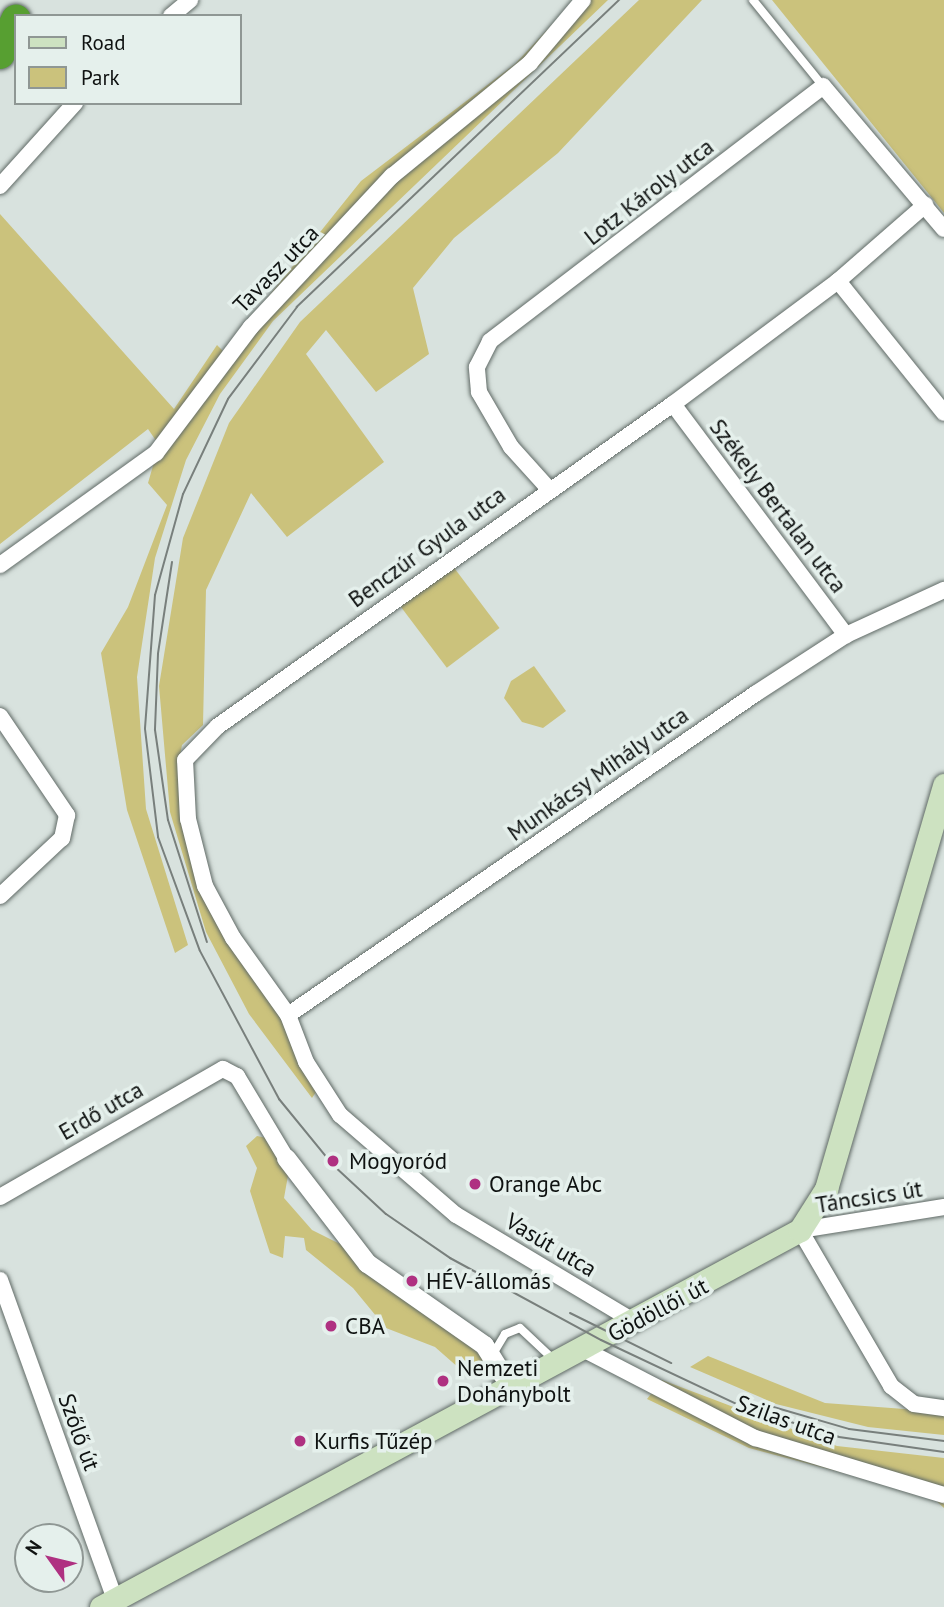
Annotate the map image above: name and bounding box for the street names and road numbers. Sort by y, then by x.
street label: Lotz Károly utca [578,132,720,252]
street label: Tavasz utca [227,219,325,319]
street label: Székely Bertalan utca [703,413,853,599]
street label: Benczúr Gyula utca [343,481,511,613]
street label: Munkácsy Mihály utca [502,701,694,847]
street label: Erdő utca [54,1076,148,1146]
street label: Táncsics út [814,1175,924,1219]
street label: Vasút utca [501,1207,601,1283]
street label: Gödöllői út [603,1272,713,1348]
street label: Szilas utca [732,1389,840,1451]
street label: Szőlő út [52,1390,106,1474]

